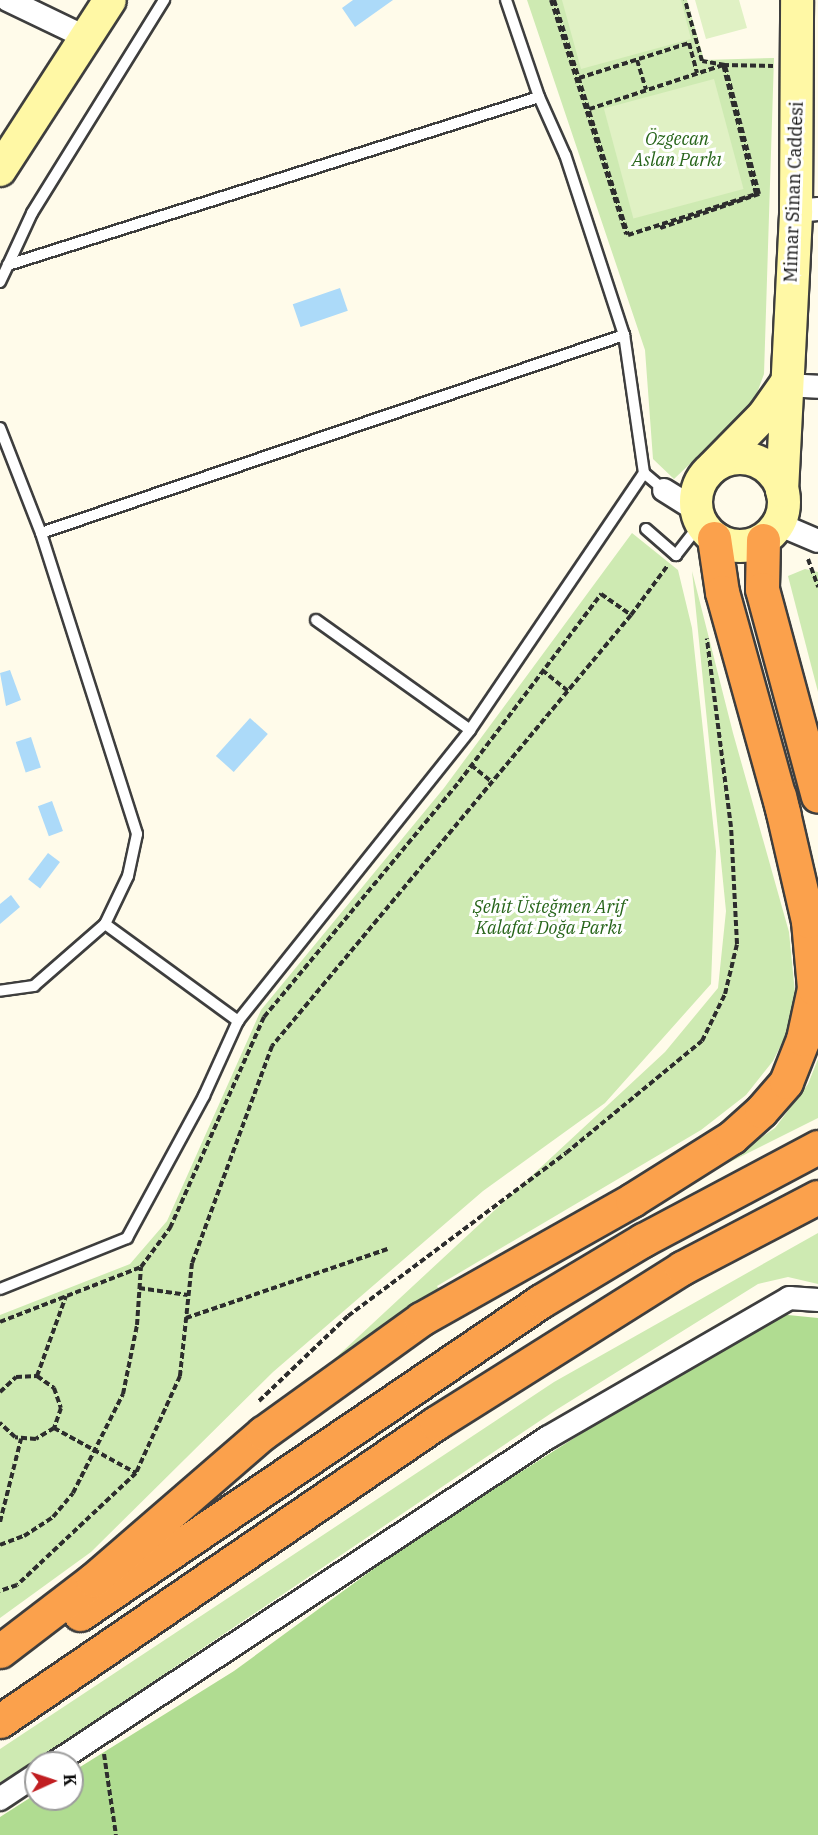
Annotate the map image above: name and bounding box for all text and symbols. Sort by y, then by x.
street label: Mimar Sinan Caddesi [780,101,808,283]
park label: Özgecan Aslan Parkı [632,129,722,172]
park label: Şehit Üsteğmen Arif Kalafat Doğa Parkı [473,897,625,940]
north arrow [24,1751,84,1811]
text: K [60,1774,80,1787]

